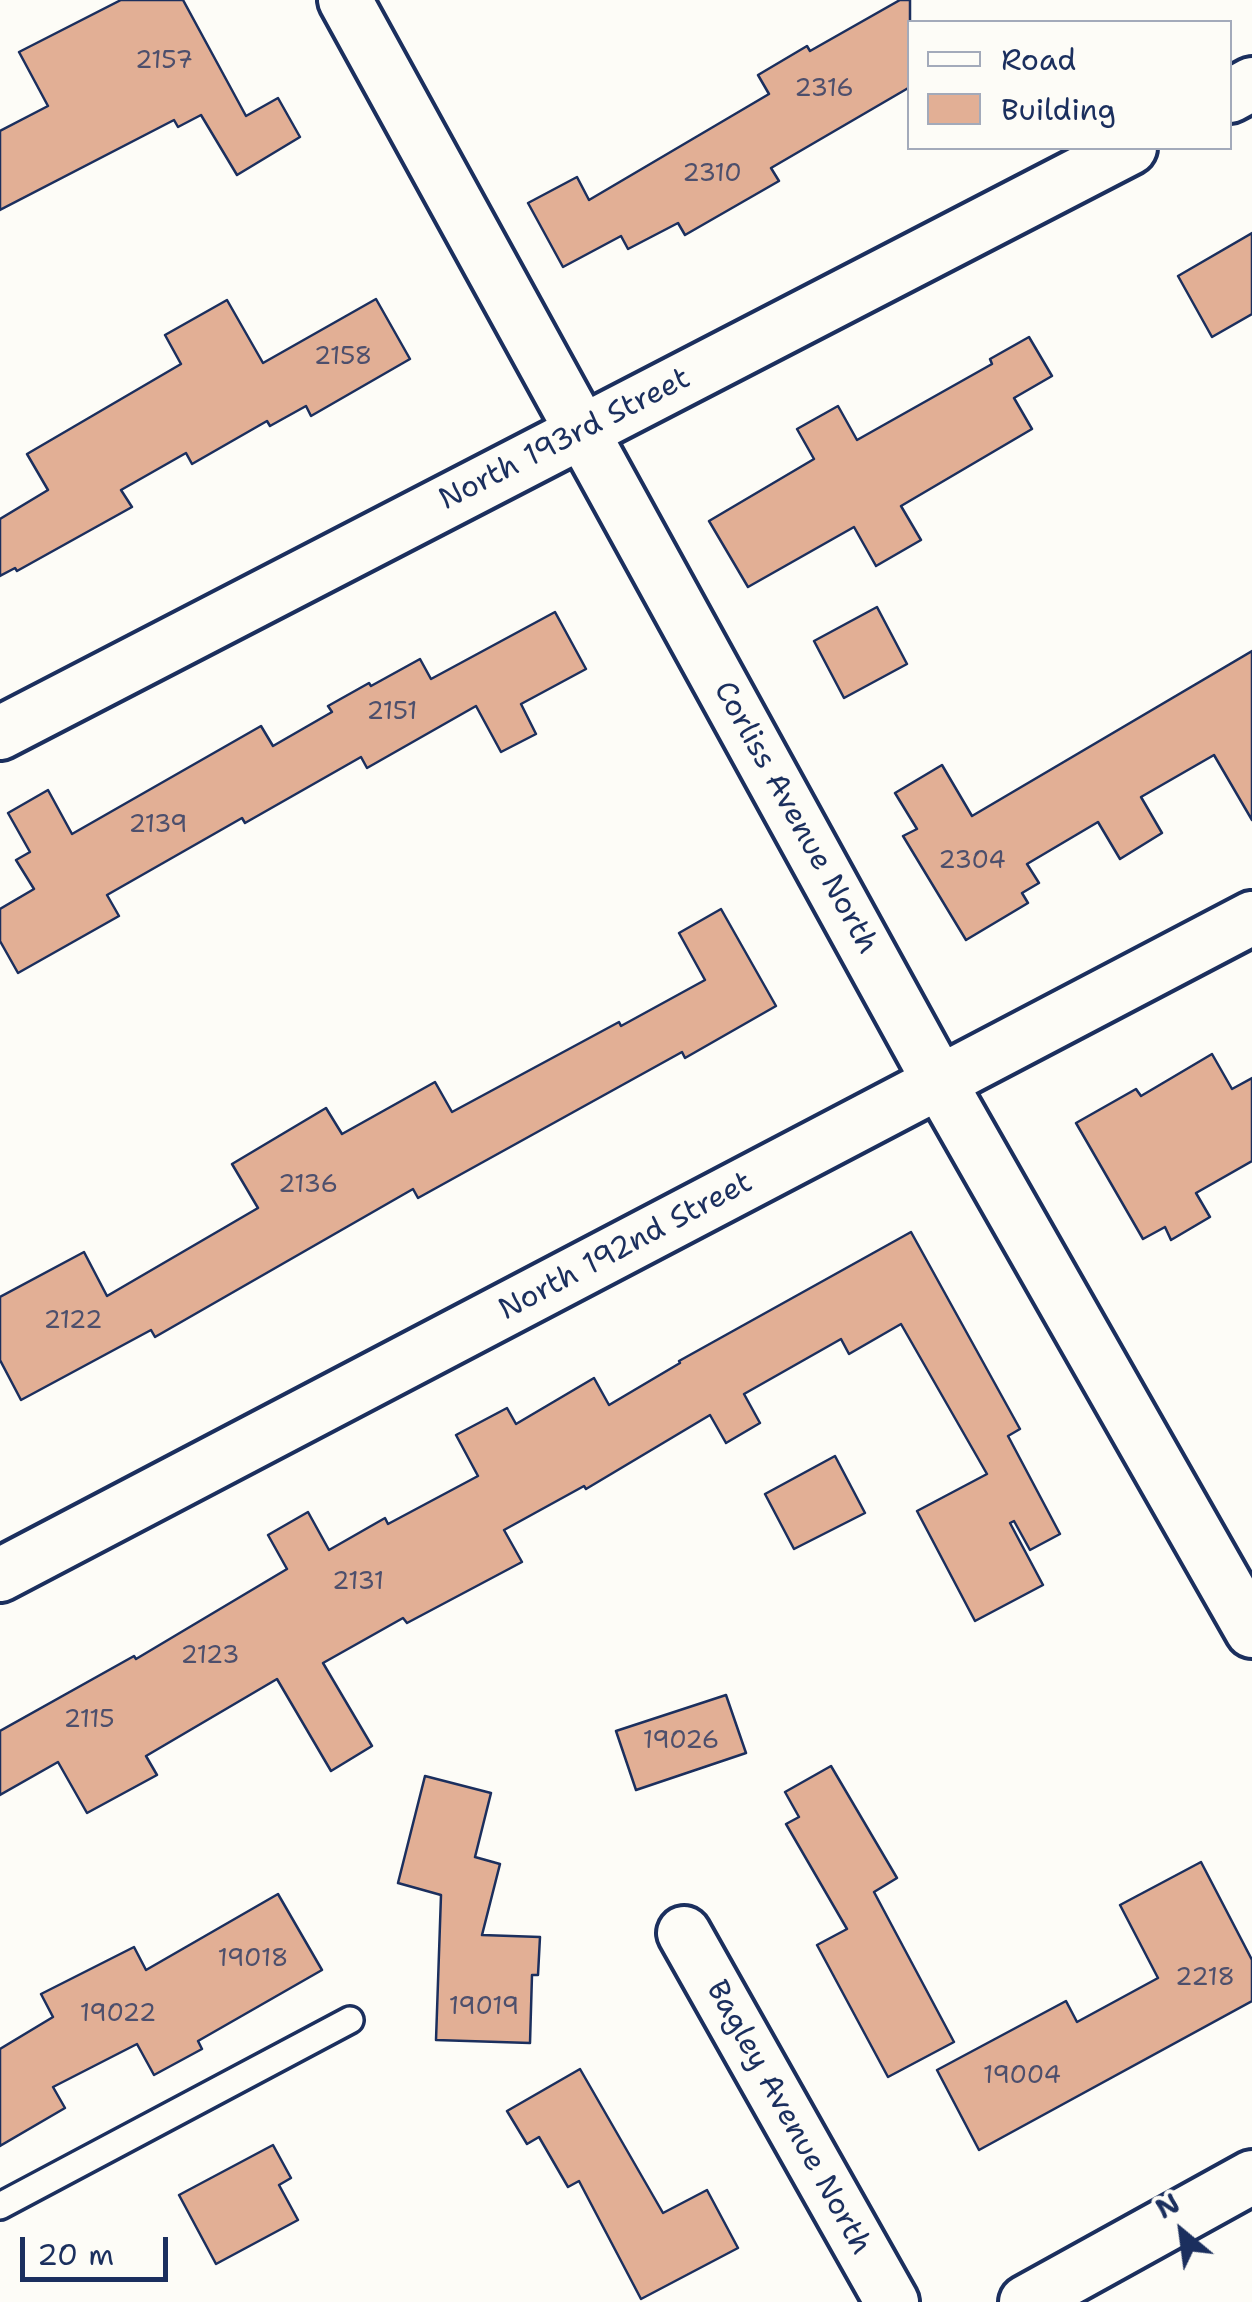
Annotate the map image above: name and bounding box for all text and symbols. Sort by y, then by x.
legend [907,20,1232,150]
text: Road [1001,39,1076,80]
house number: 2157 [135,46,193,76]
house number: 2316 [794,74,854,104]
text: Building [1001,89,1116,130]
house number: 2310 [682,159,742,189]
house number: 2158 [314,342,372,372]
street label: North 193rd Street [434,361,696,519]
street label: Corliss Avenue North [705,675,885,961]
house number: 2151 [367,697,417,727]
house number: 2139 [128,810,188,840]
house number: 2304 [938,846,1006,876]
street label: North 192nd Street [493,1165,759,1329]
house number: 2136 [278,1170,338,1200]
house number: 2122 [43,1306,103,1336]
house number: 2131 [332,1567,384,1597]
house number: 2123 [180,1641,240,1671]
house number: 2115 [63,1705,115,1735]
house number: 19026 [643,1726,719,1756]
house number: 19018 [218,1944,288,1974]
house number: 2218 [1175,1963,1235,1993]
street label: Bagley Avenue North [698,1975,878,2261]
house number: 19019 [449,1992,519,2022]
house number: 19022 [80,1999,156,2029]
house number: 19004 [983,2061,1061,2091]
north arrow [1132,2182,1232,2282]
text: N [1149,2184,1186,2228]
scale bar [25,2217,172,2279]
text: 20 m [37,2234,114,2275]

